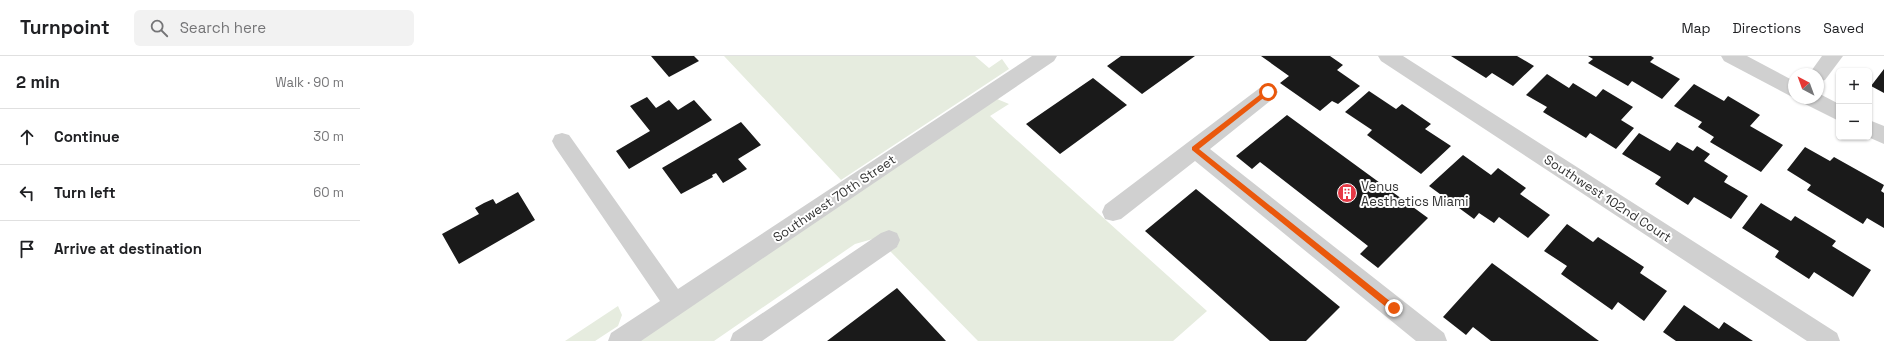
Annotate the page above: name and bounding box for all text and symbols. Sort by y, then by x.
search box [134,10,414,46]
text: Turnpoint [20,15,110,40]
icon: search [148,17,170,39]
text: Search here [180,18,266,37]
text: Map [1681,19,1711,37]
text: Directions [1733,19,1801,37]
text: Saved [1823,19,1864,37]
north arrow [1788,68,1824,104]
map controls [1836,68,1872,140]
button: + [1836,68,1872,104]
text: 2 min [16,71,60,93]
text: Walk · 90 m [275,74,344,91]
route start [1259,83,1277,101]
button: − [1836,104,1872,140]
icon: ahead [16,126,38,148]
text: Continue [54,127,120,146]
text: 30 m [313,128,344,145]
street label: Southwest 70th Street [770,151,899,246]
street label: Southwest 102nd Court [1541,151,1675,246]
place label: Venus Aesthetics Miami [1361,178,1468,210]
icon: left [16,182,38,204]
building icon: Venus Aesthetics Miami [1336,182,1358,204]
text: Turn left [54,183,116,202]
text: 60 m [313,184,344,201]
icon: arrive [16,238,38,260]
text: Arrive at destination [54,239,202,258]
route end [1385,299,1403,317]

